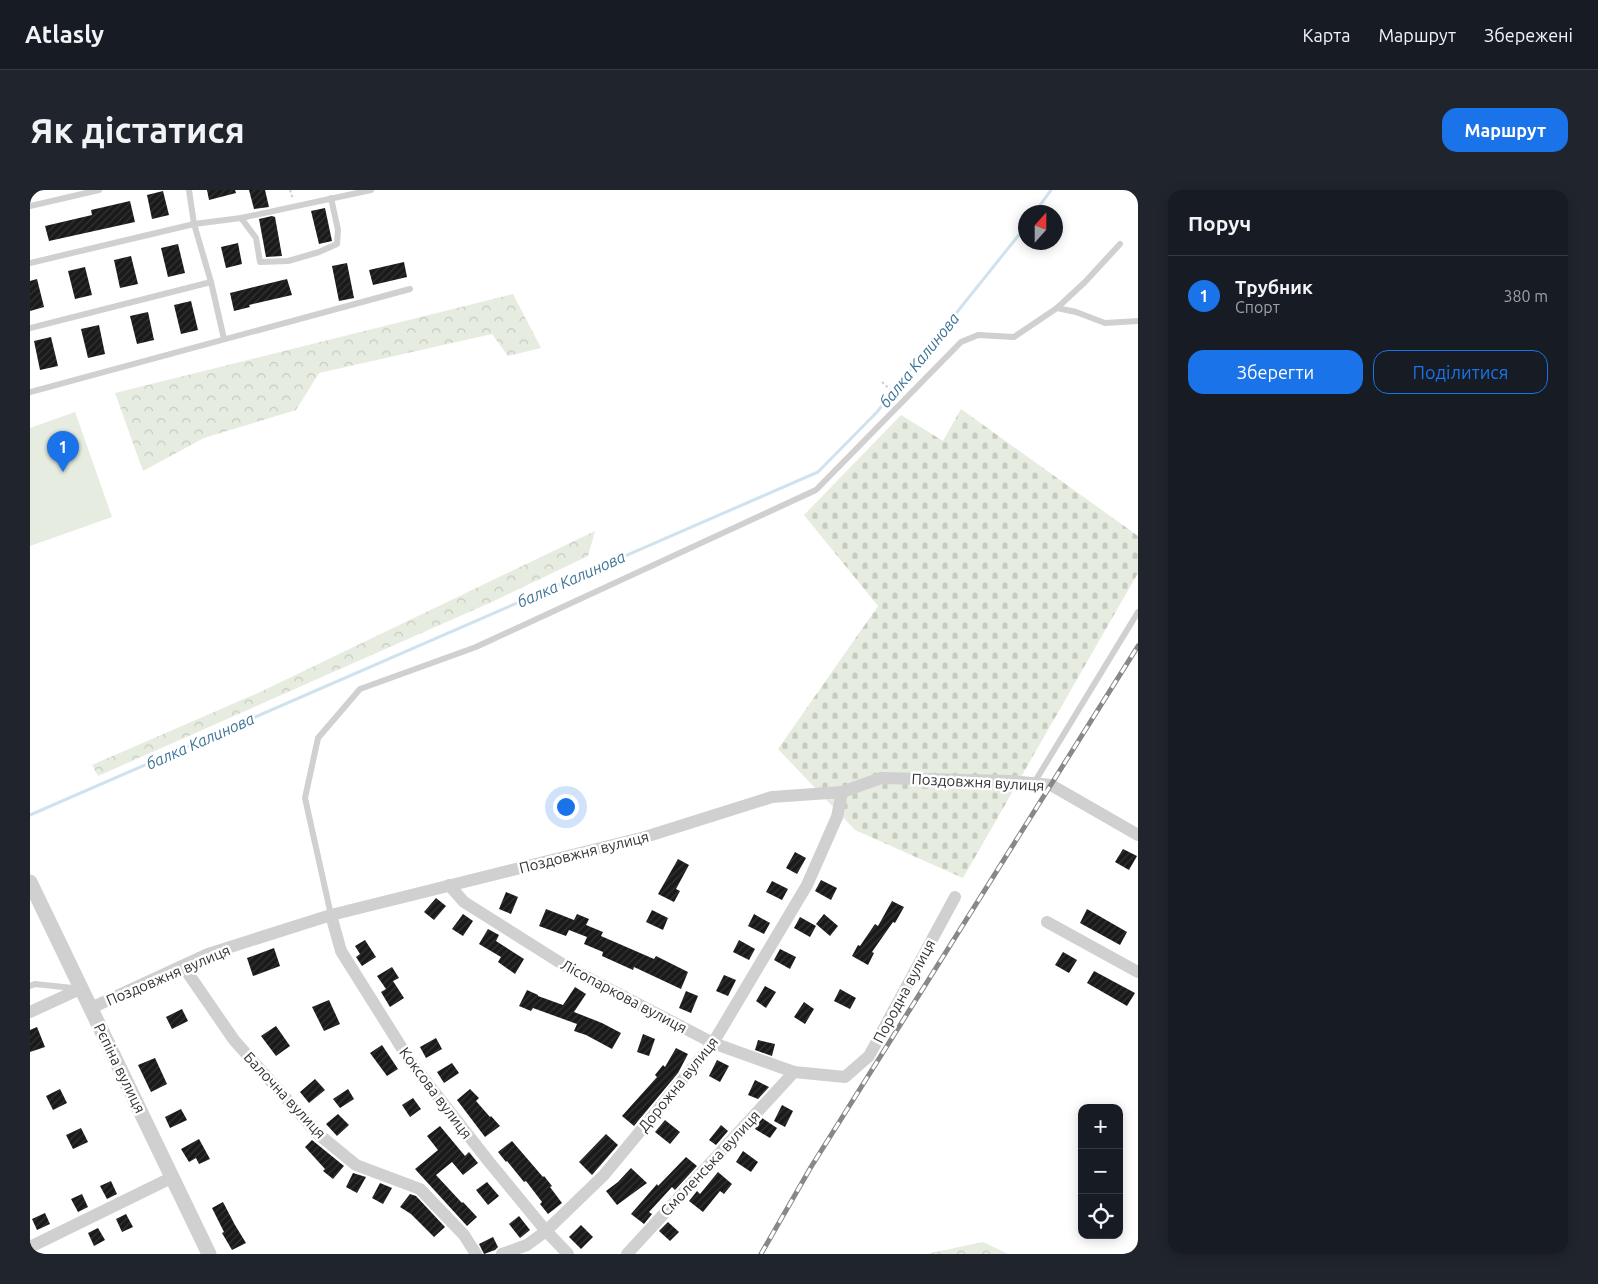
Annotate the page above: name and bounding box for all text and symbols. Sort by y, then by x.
text: Atlasly [25,21,104,48]
text: Карта [1302,25,1350,45]
text: Маршрут [1378,25,1456,45]
text: Збережені [1484,25,1573,45]
button: Маршрут [1442,108,1568,152]
text: Як дістатися [30,110,245,150]
north arrow [1018,205,1063,250]
text: Поруч [1188,211,1251,235]
text: Трубник [1235,276,1313,298]
text: 1 [1199,287,1209,305]
text: 380 m [1503,287,1548,305]
text: Спорт [1235,298,1280,316]
water label: балка Калинова [875,309,963,411]
button: Зберегти [1188,350,1363,394]
button: Поділитися [1373,350,1548,394]
pin: 1 [47,431,79,472]
water label: балка Калинова [514,547,628,611]
water label: балка Калинова [143,709,257,773]
street label: Поздовжня вулиця [911,770,1045,794]
your location [553,794,579,820]
street label: Поздовжня вулиця [517,828,651,876]
street label: Породна вулиця [869,936,939,1046]
street label: Поздовжня вулиця [103,941,233,1009]
street label: Лісопаркова вулиця [558,956,690,1036]
street label: Рєпіна вулиця [91,1020,149,1116]
street label: Дорожна вулиця [634,1033,722,1135]
street label: Коксова вулиця [396,1044,476,1142]
street label: Балочна вулиця [241,1048,329,1142]
map controls [1078,1104,1123,1239]
button: + [1078,1104,1123,1149]
street label: Смоленська вулиця [657,1107,763,1219]
button: − [1078,1149,1123,1194]
button: locate [1078,1194,1123,1239]

